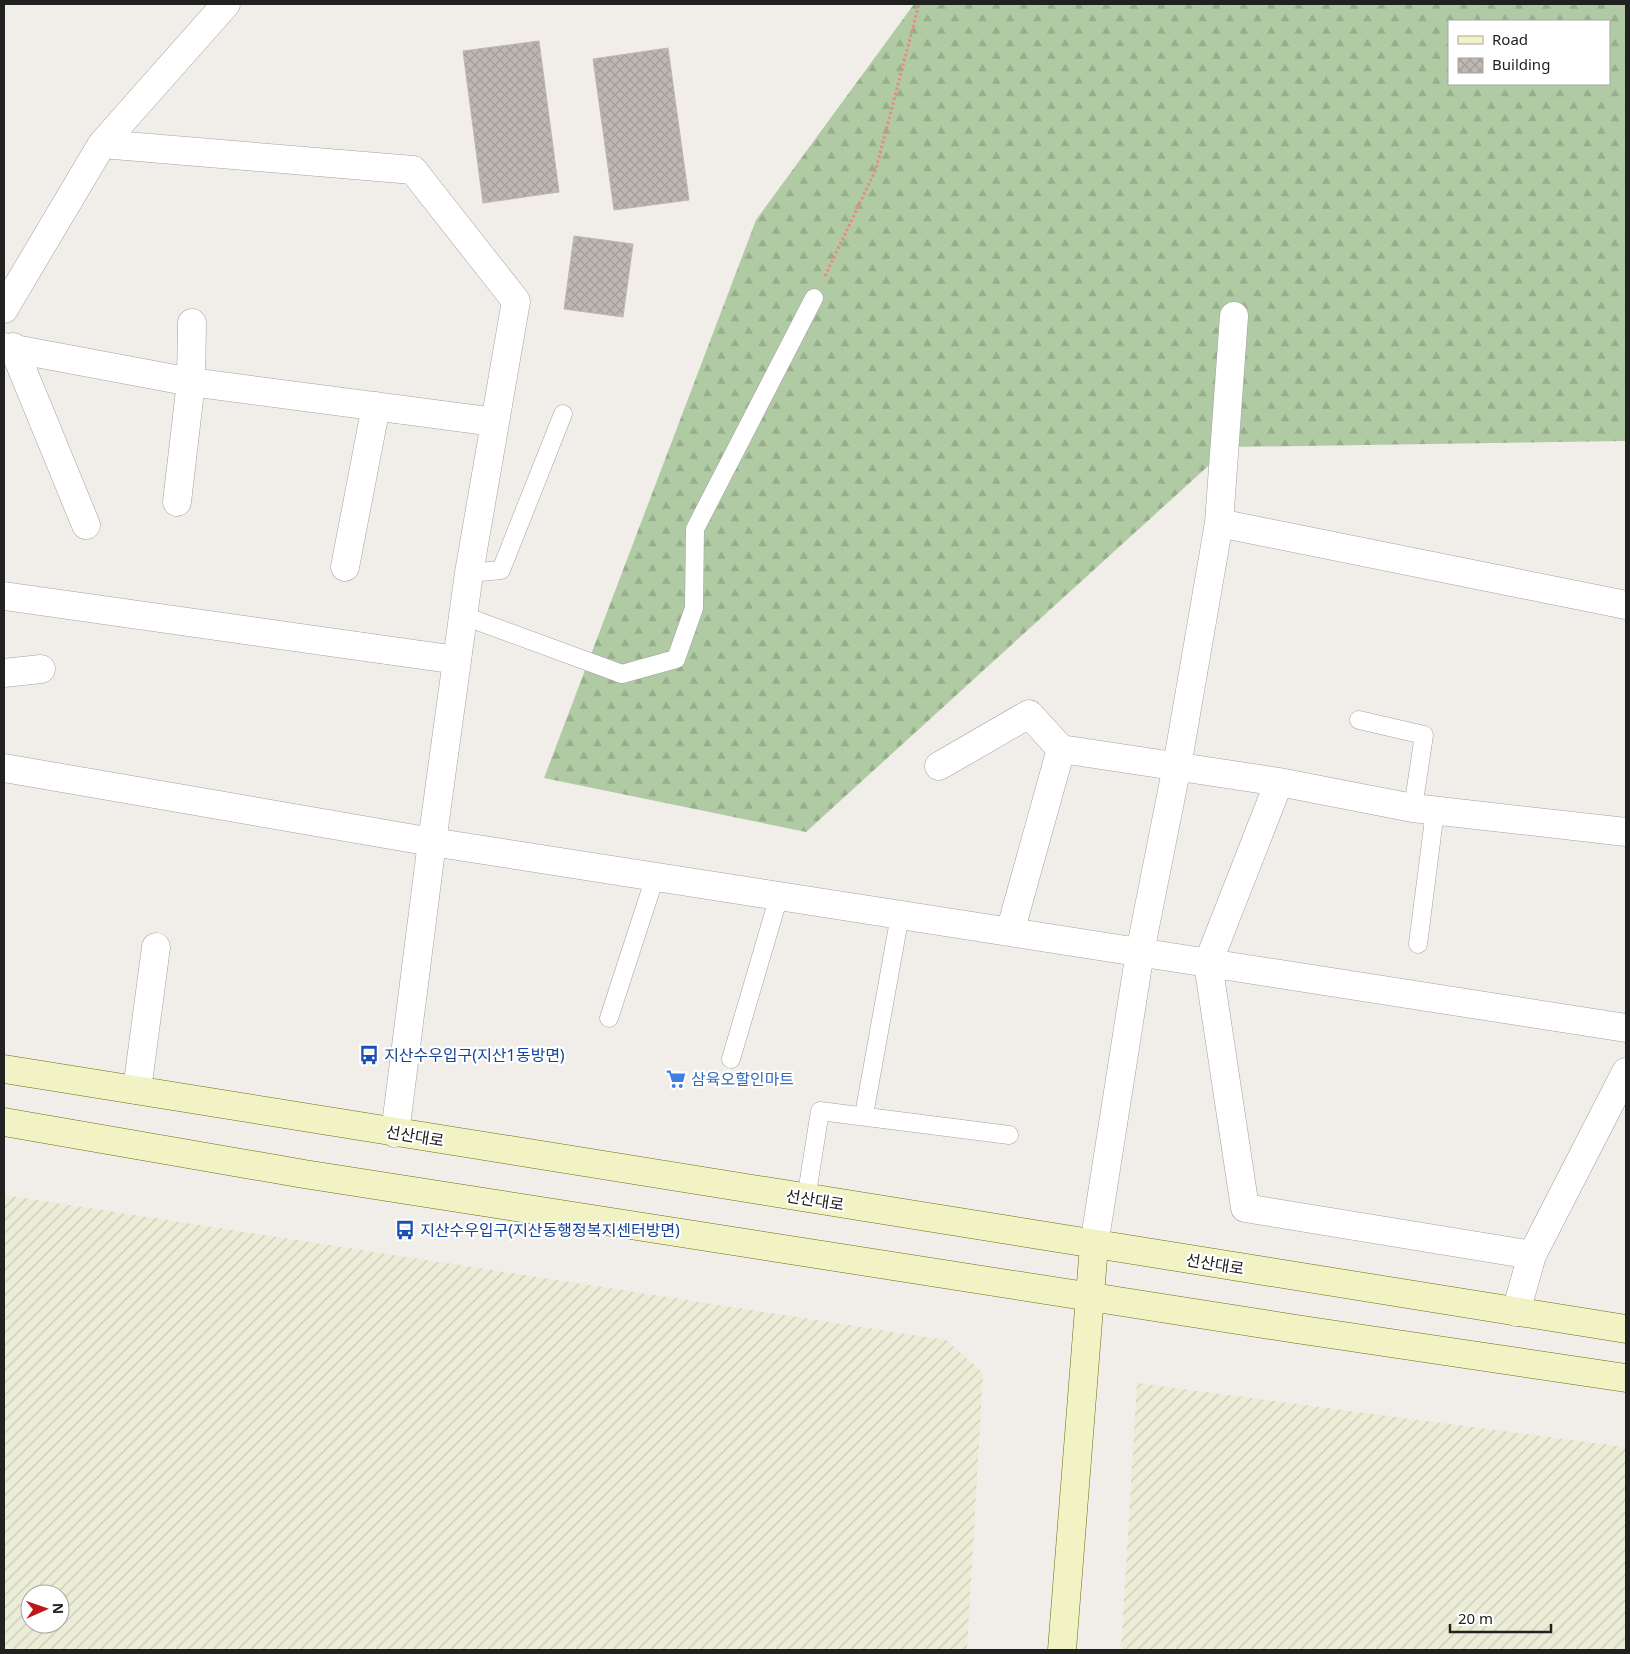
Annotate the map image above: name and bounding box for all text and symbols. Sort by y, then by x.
legend [1448,20,1610,85]
text: Road [1492,29,1528,49]
text: Building [1492,54,1550,74]
bus stop icon: 지산수우입구(지산1동방면) [358,1044,380,1066]
place label: 지산수우입구(지산1동방면) [384,1044,565,1066]
supermarket icon: 삼육오할인마트 [665,1068,687,1090]
place label: 삼육오할인마트 [691,1068,794,1090]
street label: 선산대로 [384,1121,446,1152]
street label: 선산대로 [784,1185,846,1216]
bus stop icon: 지산수우입구(지산동행정복지센터방면) [394,1219,416,1241]
place label: 지산수우입구(지산동행정복지센터방면) [420,1219,680,1241]
street label: 선산대로 [1184,1249,1246,1280]
north arrow [20,1584,70,1634]
scale bar [1450,1602,1551,1634]
text: N [49,1603,68,1615]
text: 20 m [1458,1608,1493,1628]

